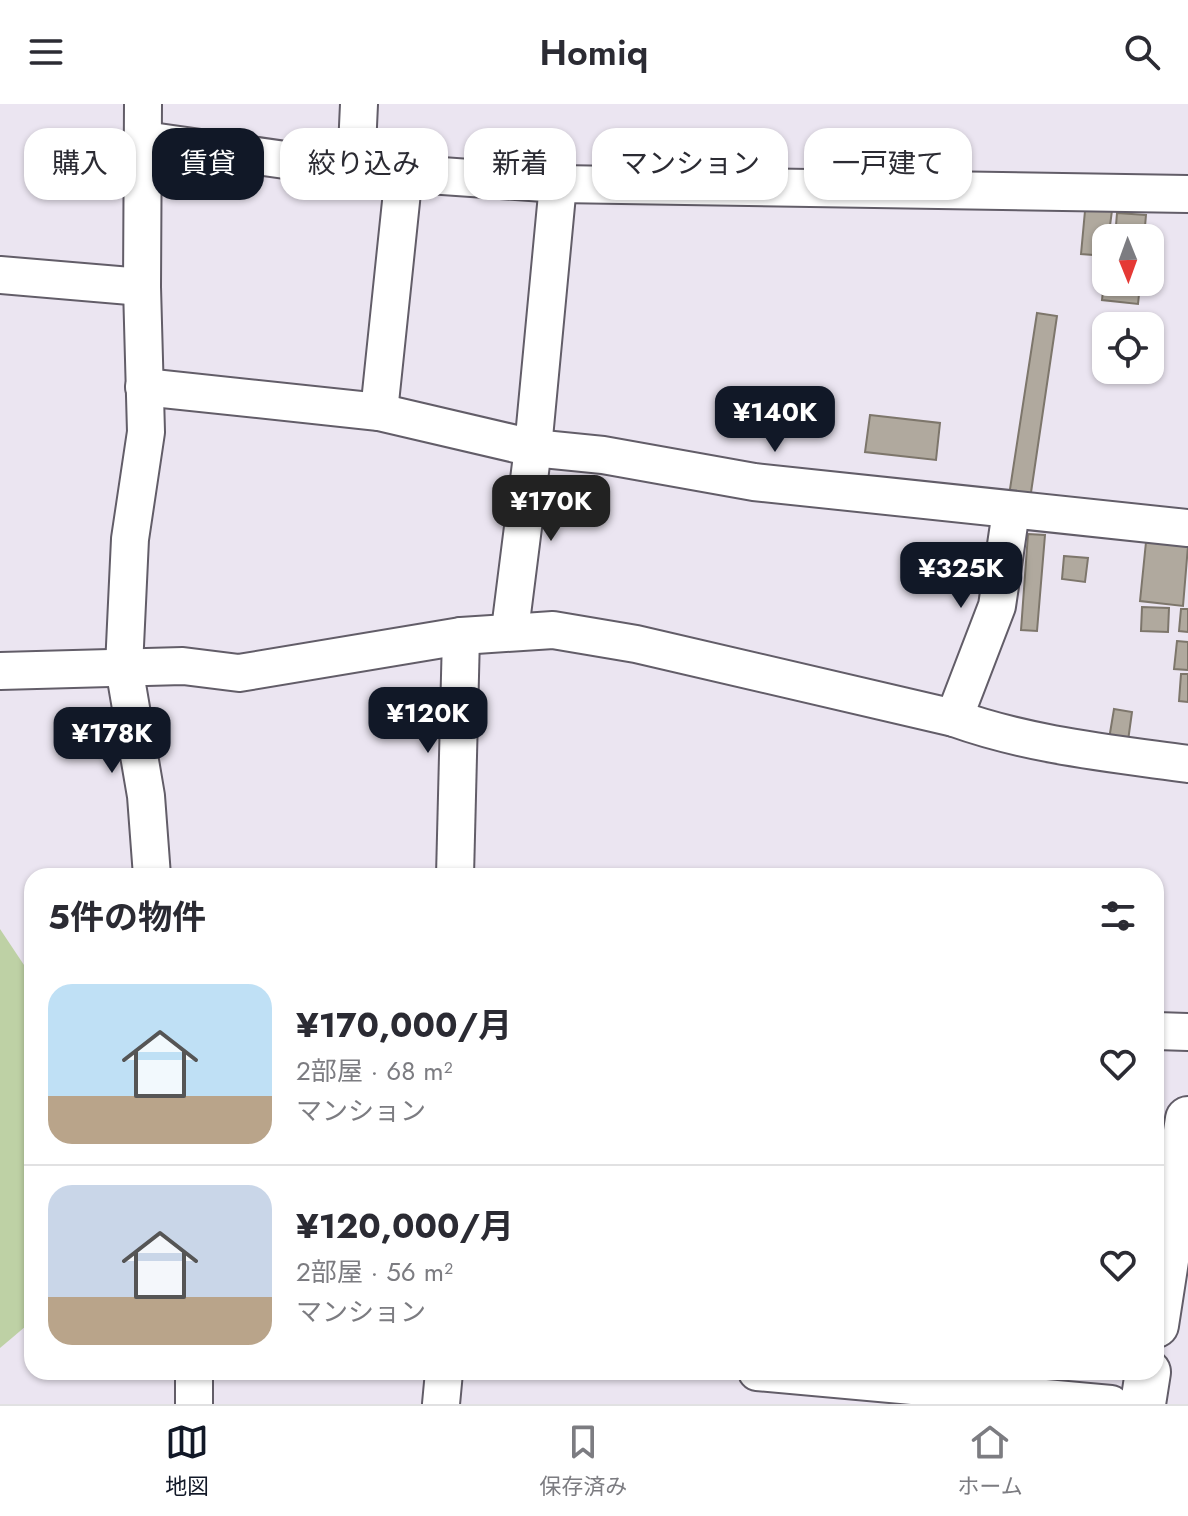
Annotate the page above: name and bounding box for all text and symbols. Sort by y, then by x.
text: Homiq [540,26,648,78]
icon: menu [24,30,68,74]
icon: search [1120,30,1164,74]
chip: 購入 [24,128,136,200]
chip: 賃貸 [152,128,264,200]
chip: 絞り込み [280,128,448,200]
chip: 新着 [464,128,576,200]
chip: マンション [592,128,788,200]
chip: 一戸建て [804,128,972,200]
north arrow [1092,224,1164,296]
map controls [1092,224,1164,384]
button: locate [1092,312,1164,384]
pin: ¥140K [719,386,831,454]
text: ¥140K [733,393,817,431]
pin: ¥170K [495,475,607,543]
text: ¥170K [510,482,592,520]
pin: ¥325K [905,542,1017,610]
text: ¥325K [918,549,1004,587]
pin: ¥120K [372,687,484,755]
text: ¥120K [386,694,470,732]
pin: ¥178K [56,707,168,775]
text: ¥178K [72,714,152,752]
text: 5件の物件 [48,893,206,942]
icon: filters [1096,894,1140,938]
text: ¥170,000/月 [296,1001,512,1050]
icon: home [112,1016,208,1112]
icon: heart [1096,1042,1140,1086]
text: 2部屋 · 68 m² [296,1052,452,1090]
text: マンション [296,1092,426,1130]
text: ¥120,000/月 [296,1202,514,1251]
icon: home [112,1217,208,1313]
icon: heart [1096,1243,1140,1287]
text: 2部屋 · 56 m² [296,1253,453,1291]
text: マンション [296,1293,426,1331]
tab: 地図 [165,1420,209,1502]
tab: 保存済み [539,1420,627,1502]
tab: ホーム [958,1420,1023,1502]

